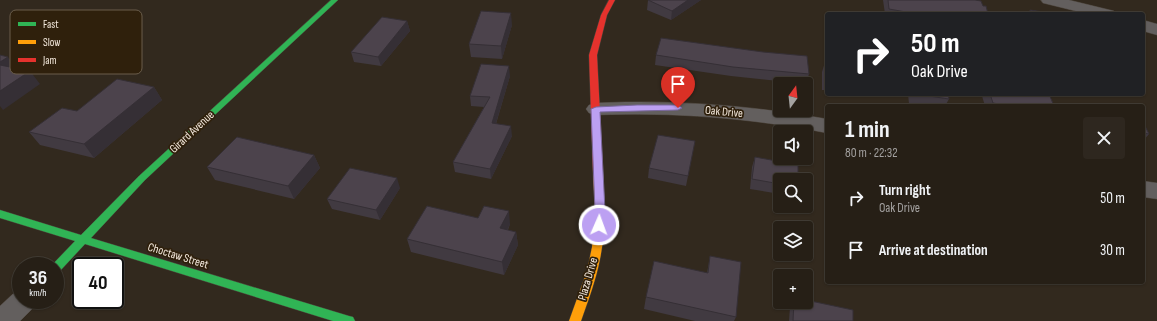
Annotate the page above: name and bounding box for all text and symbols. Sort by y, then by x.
legend [10,10,142,74]
text: Fast [43,18,59,31]
text: 50 m [911,27,960,60]
icon: right [845,28,897,80]
text: Slow [43,36,60,49]
text: Jam [42,54,57,67]
text: Oak Drive [911,61,968,82]
pin [661,67,695,108]
icon: arrive [667,73,689,95]
north arrow [773,77,813,117]
map controls [773,77,813,309]
street label: Oak Drive [704,103,744,121]
street label: Girard Avenue [167,107,218,156]
text: 1 min [845,115,890,144]
button: close [1083,117,1125,159]
button: sound [773,125,813,165]
text: 80 m · 22:32 [845,145,898,161]
button: search [773,173,813,213]
text: Turn right [879,181,931,200]
icon: right [845,187,867,209]
text: 50 m [1100,189,1125,208]
text: Oak Drive [879,200,920,216]
position arrow [578,204,620,246]
button: layers [773,221,813,261]
icon: arrive [845,239,867,261]
street label: Choctaw Street [146,240,211,272]
text: Arrive at destination [879,241,988,260]
text: 30 m [1100,241,1125,260]
street label: Plaza Drive [575,256,601,302]
speed limit sign: 40 [72,257,124,309]
text: 36 [29,266,47,290]
button: + [773,269,813,309]
text: km/h [29,287,47,299]

